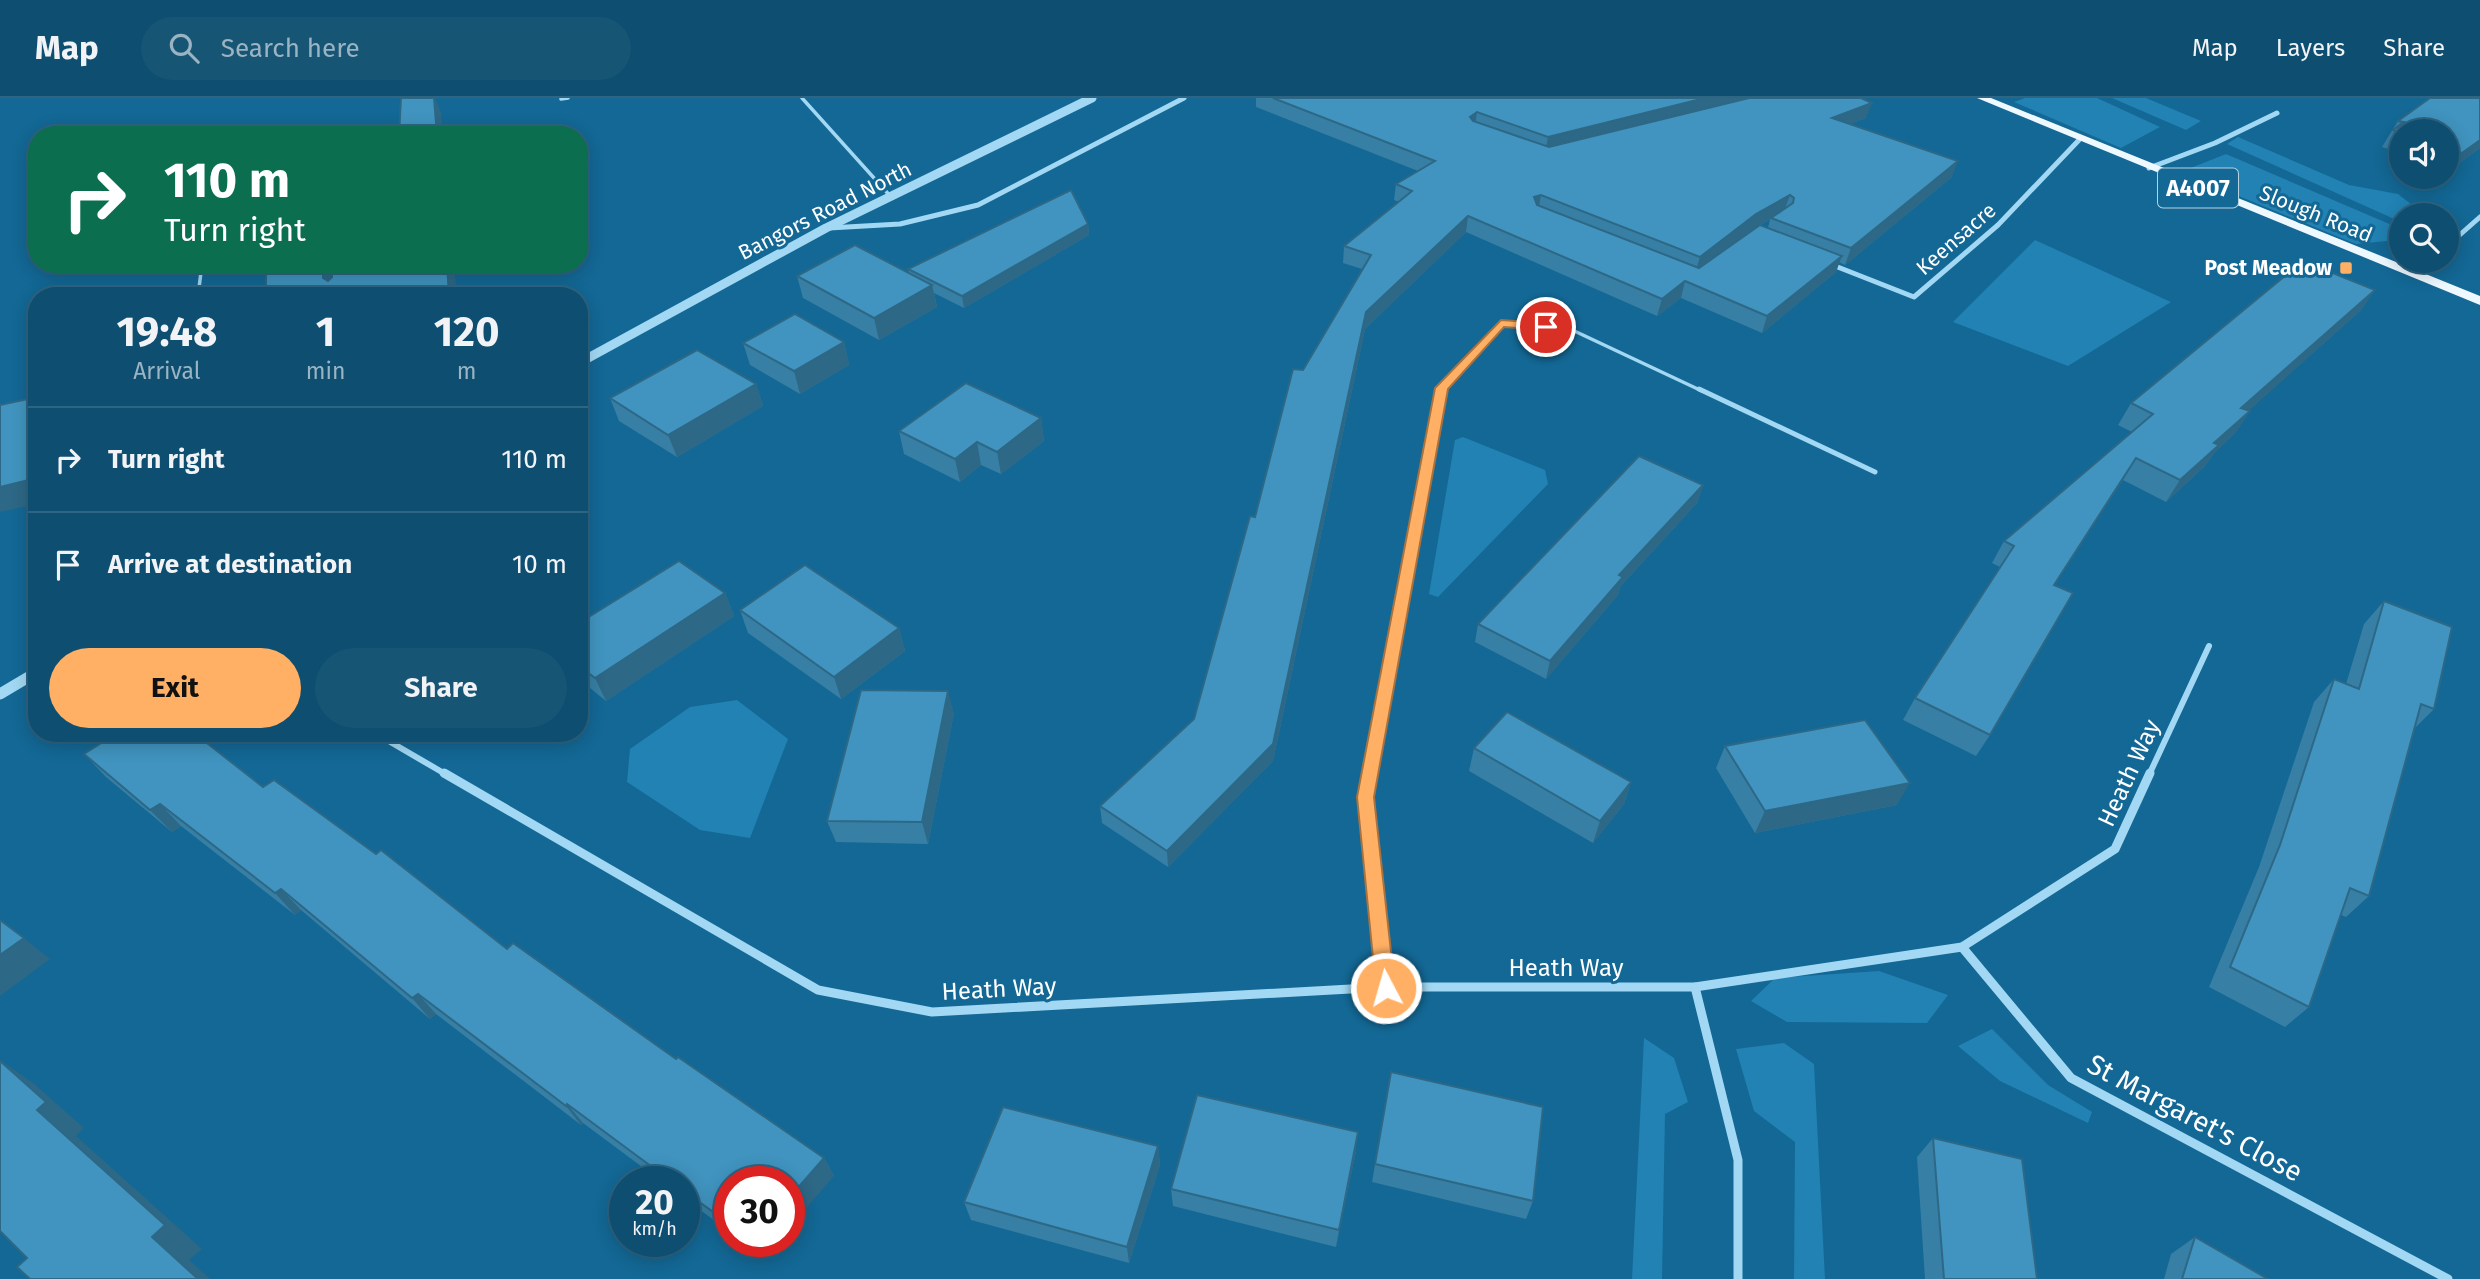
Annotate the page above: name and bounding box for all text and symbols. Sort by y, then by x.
search box [141,17,631,80]
text: Map [35,28,99,68]
icon: search [165,29,203,67]
text: Search here [221,33,360,64]
text: Map [2192,34,2238,62]
text: Layers [2276,34,2345,62]
text: Share [2383,34,2445,62]
map controls [2389,119,2459,273]
button: sound [2389,119,2459,189]
text: 110 m [164,151,290,210]
icon: right [49,154,140,245]
street label: Bangors Road North [734,156,916,266]
road number: A4007 [2158,169,2238,208]
street label: Slough Road [2256,180,2376,248]
street label: Keensacre [1911,197,2001,281]
button: search [2389,203,2459,273]
text: Turn right [164,211,306,249]
place label: Post Meadow [2205,255,2332,281]
marker: Post Meadow [2338,260,2354,276]
pin [1516,297,1576,357]
text: 19:48 [116,307,217,357]
text: 1 [316,307,335,357]
text: 120 [434,307,500,357]
icon: arrive [1527,308,1565,346]
text: Arrival [133,357,201,385]
text: min [306,357,345,385]
text: m [457,357,477,385]
icon: right [49,441,87,479]
text: Turn right [108,444,225,475]
text: 110 m [501,444,567,475]
icon: arrive [49,546,87,584]
text: Arrive at destination [108,549,352,580]
text: 10 m [512,549,567,580]
button: Exit [49,648,301,728]
button: Share [315,648,567,728]
street label: Heath Way [2092,715,2166,831]
position arrow [1349,951,1423,1025]
street label: Heath Way [1509,954,1624,982]
street label: Heath Way [941,972,1057,1006]
street label: St Margaret's Close [2082,1047,2308,1189]
speed limit sign: 30 [714,1166,805,1257]
text: 20 [635,1181,674,1223]
text: km/h [632,1218,677,1240]

